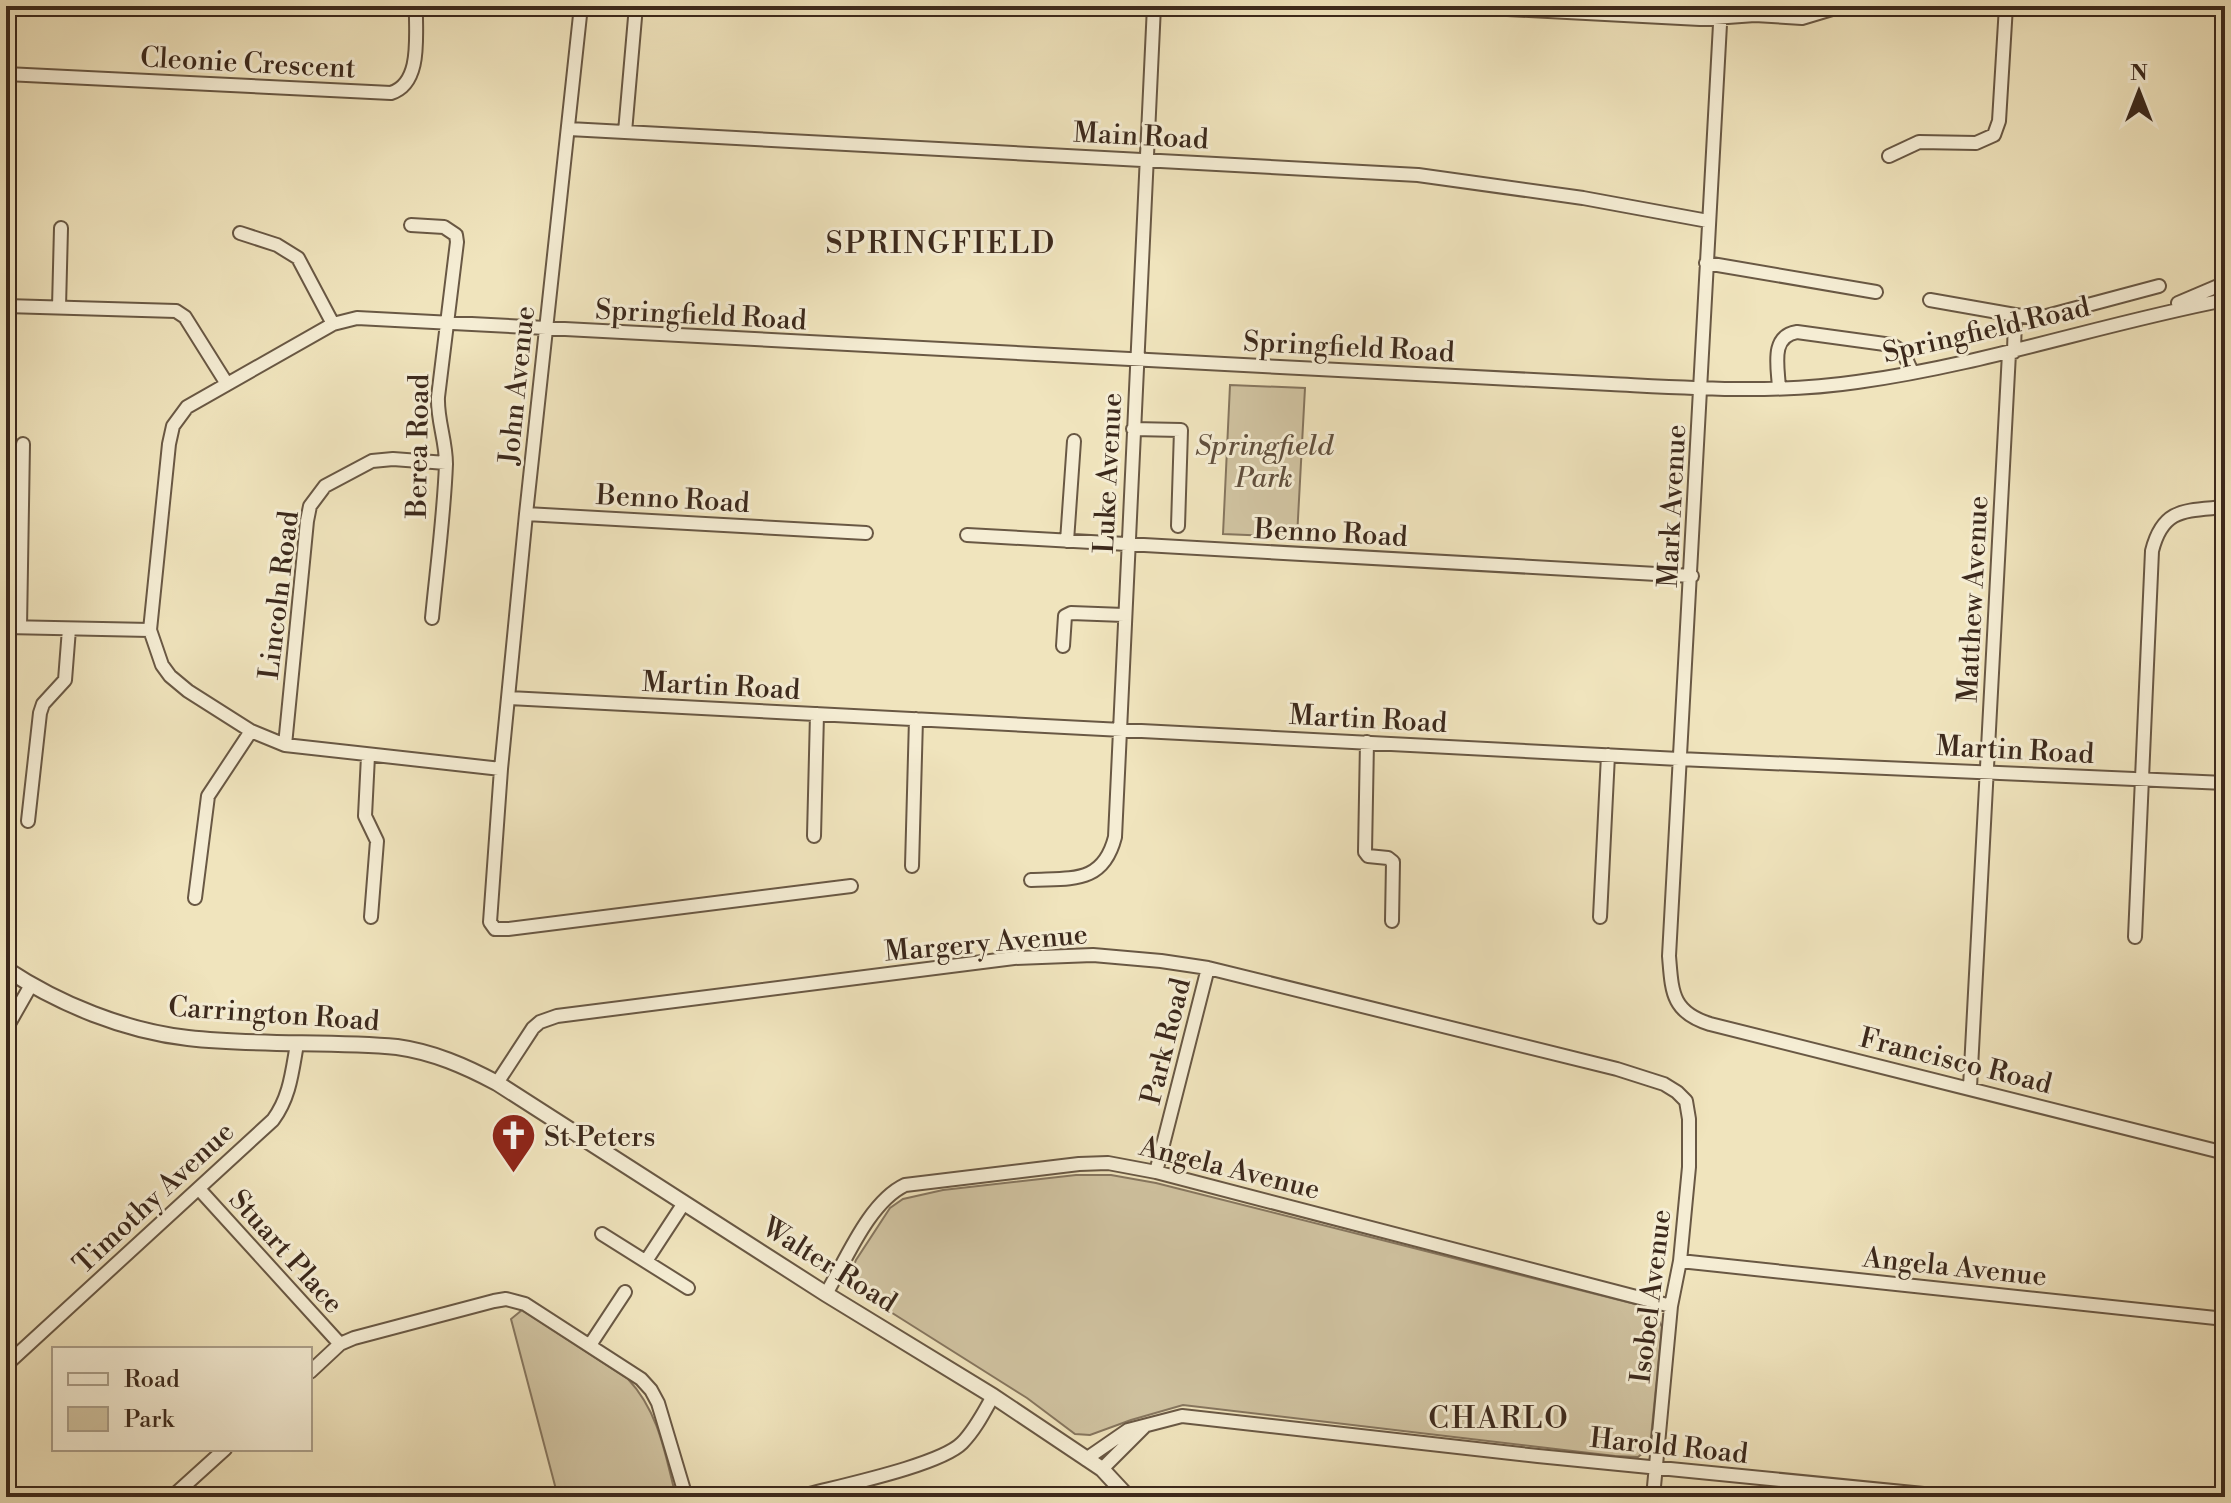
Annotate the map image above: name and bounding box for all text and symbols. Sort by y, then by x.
street label: Cleonie Crescent [139,40,357,87]
north arrow [2099,52,2179,132]
text: N [2130,60,2148,87]
street label: Main Road [1072,115,1210,158]
district label: SPRINGFIELD [826,225,1056,263]
street label: Springfield Road [1879,290,2093,371]
street label: Springfield Road [594,292,808,339]
street label: John Avenue [492,304,543,467]
street label: Springfield Road [1242,324,1456,371]
street label: Berea Road [400,373,437,520]
street label: Luke Avenue [1087,392,1130,554]
street label: Mark Avenue [1651,424,1694,589]
park label: Springfield Park [1195,429,1334,496]
street label: Benno Road [594,478,751,521]
street label: Matthew Avenue [1951,495,1996,703]
street label: Lincoln Road [252,509,307,682]
street label: Benno Road [1252,512,1409,555]
street label: Martin Road [641,665,801,708]
street label: Martin Road [1288,698,1448,741]
street label: Martin Road [1935,729,2095,772]
street label: Margery Avenue [883,917,1089,970]
street label: Park Road [1134,974,1199,1108]
street label: Carrington Road [167,990,381,1039]
street label: Francisco Road [1856,1021,2056,1102]
church icon: St Peters [489,1112,537,1175]
street label: Timothy Avenue [66,1115,242,1282]
place label: St Peters [544,1120,655,1155]
street label: Angela Avenue [1135,1129,1323,1208]
street label: Stuart Place [221,1183,351,1321]
street label: Isobel Avenue [1623,1207,1680,1385]
street label: Walter Road [754,1209,903,1321]
street label: Angela Avenue [1860,1240,2049,1295]
legend [52,1347,312,1451]
text: Road [124,1365,180,1395]
district label: CHARLO [1428,1400,1570,1438]
text: Park [124,1405,175,1435]
street label: Harold Road [1588,1421,1750,1472]

